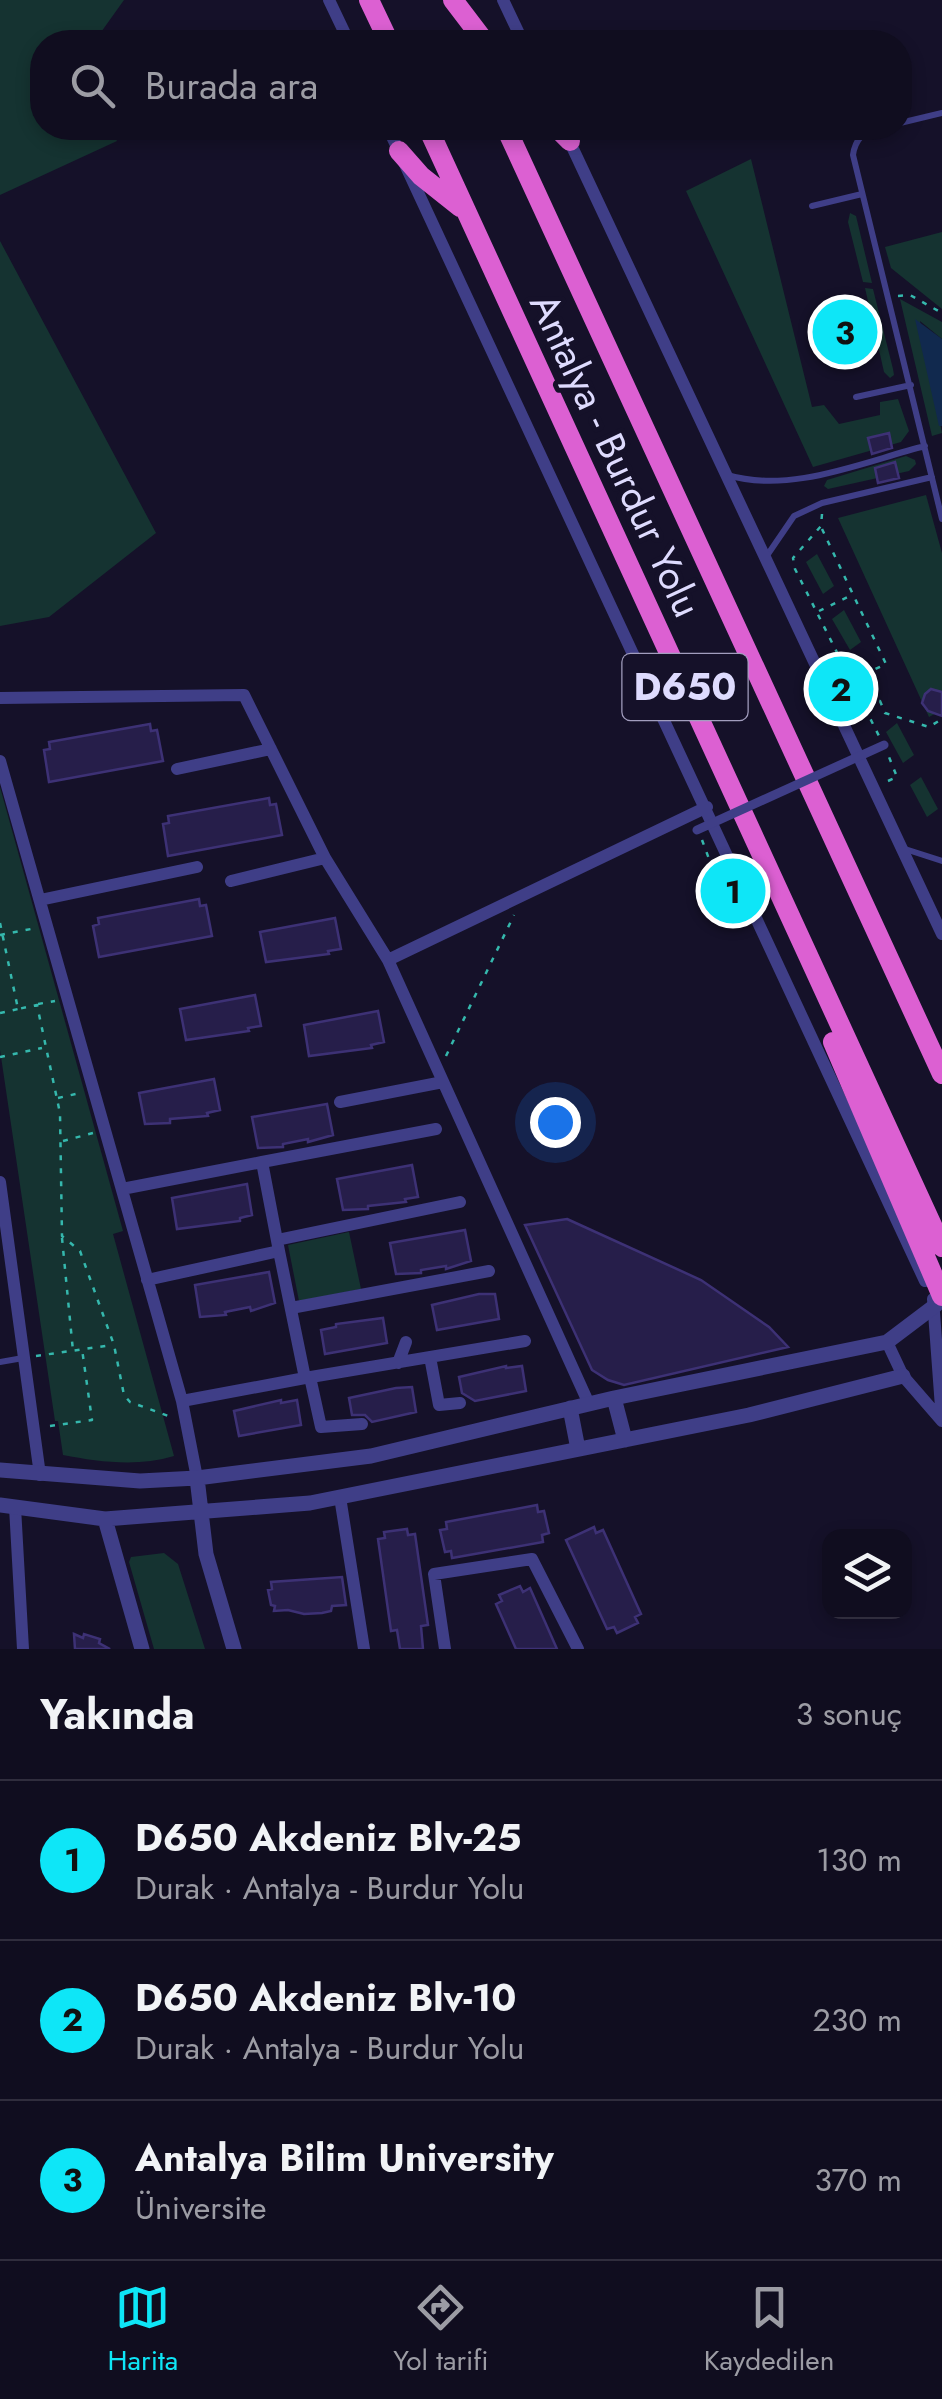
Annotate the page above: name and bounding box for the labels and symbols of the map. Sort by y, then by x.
street label: Antalya - Burdur Yolu [515,283,717,627]
pin: 3 [812,294,878,370]
pin: 2 [808,652,874,726]
road number: D650 [622,654,748,720]
pin: 1 [700,854,766,928]
your location [530,1097,581,1148]

